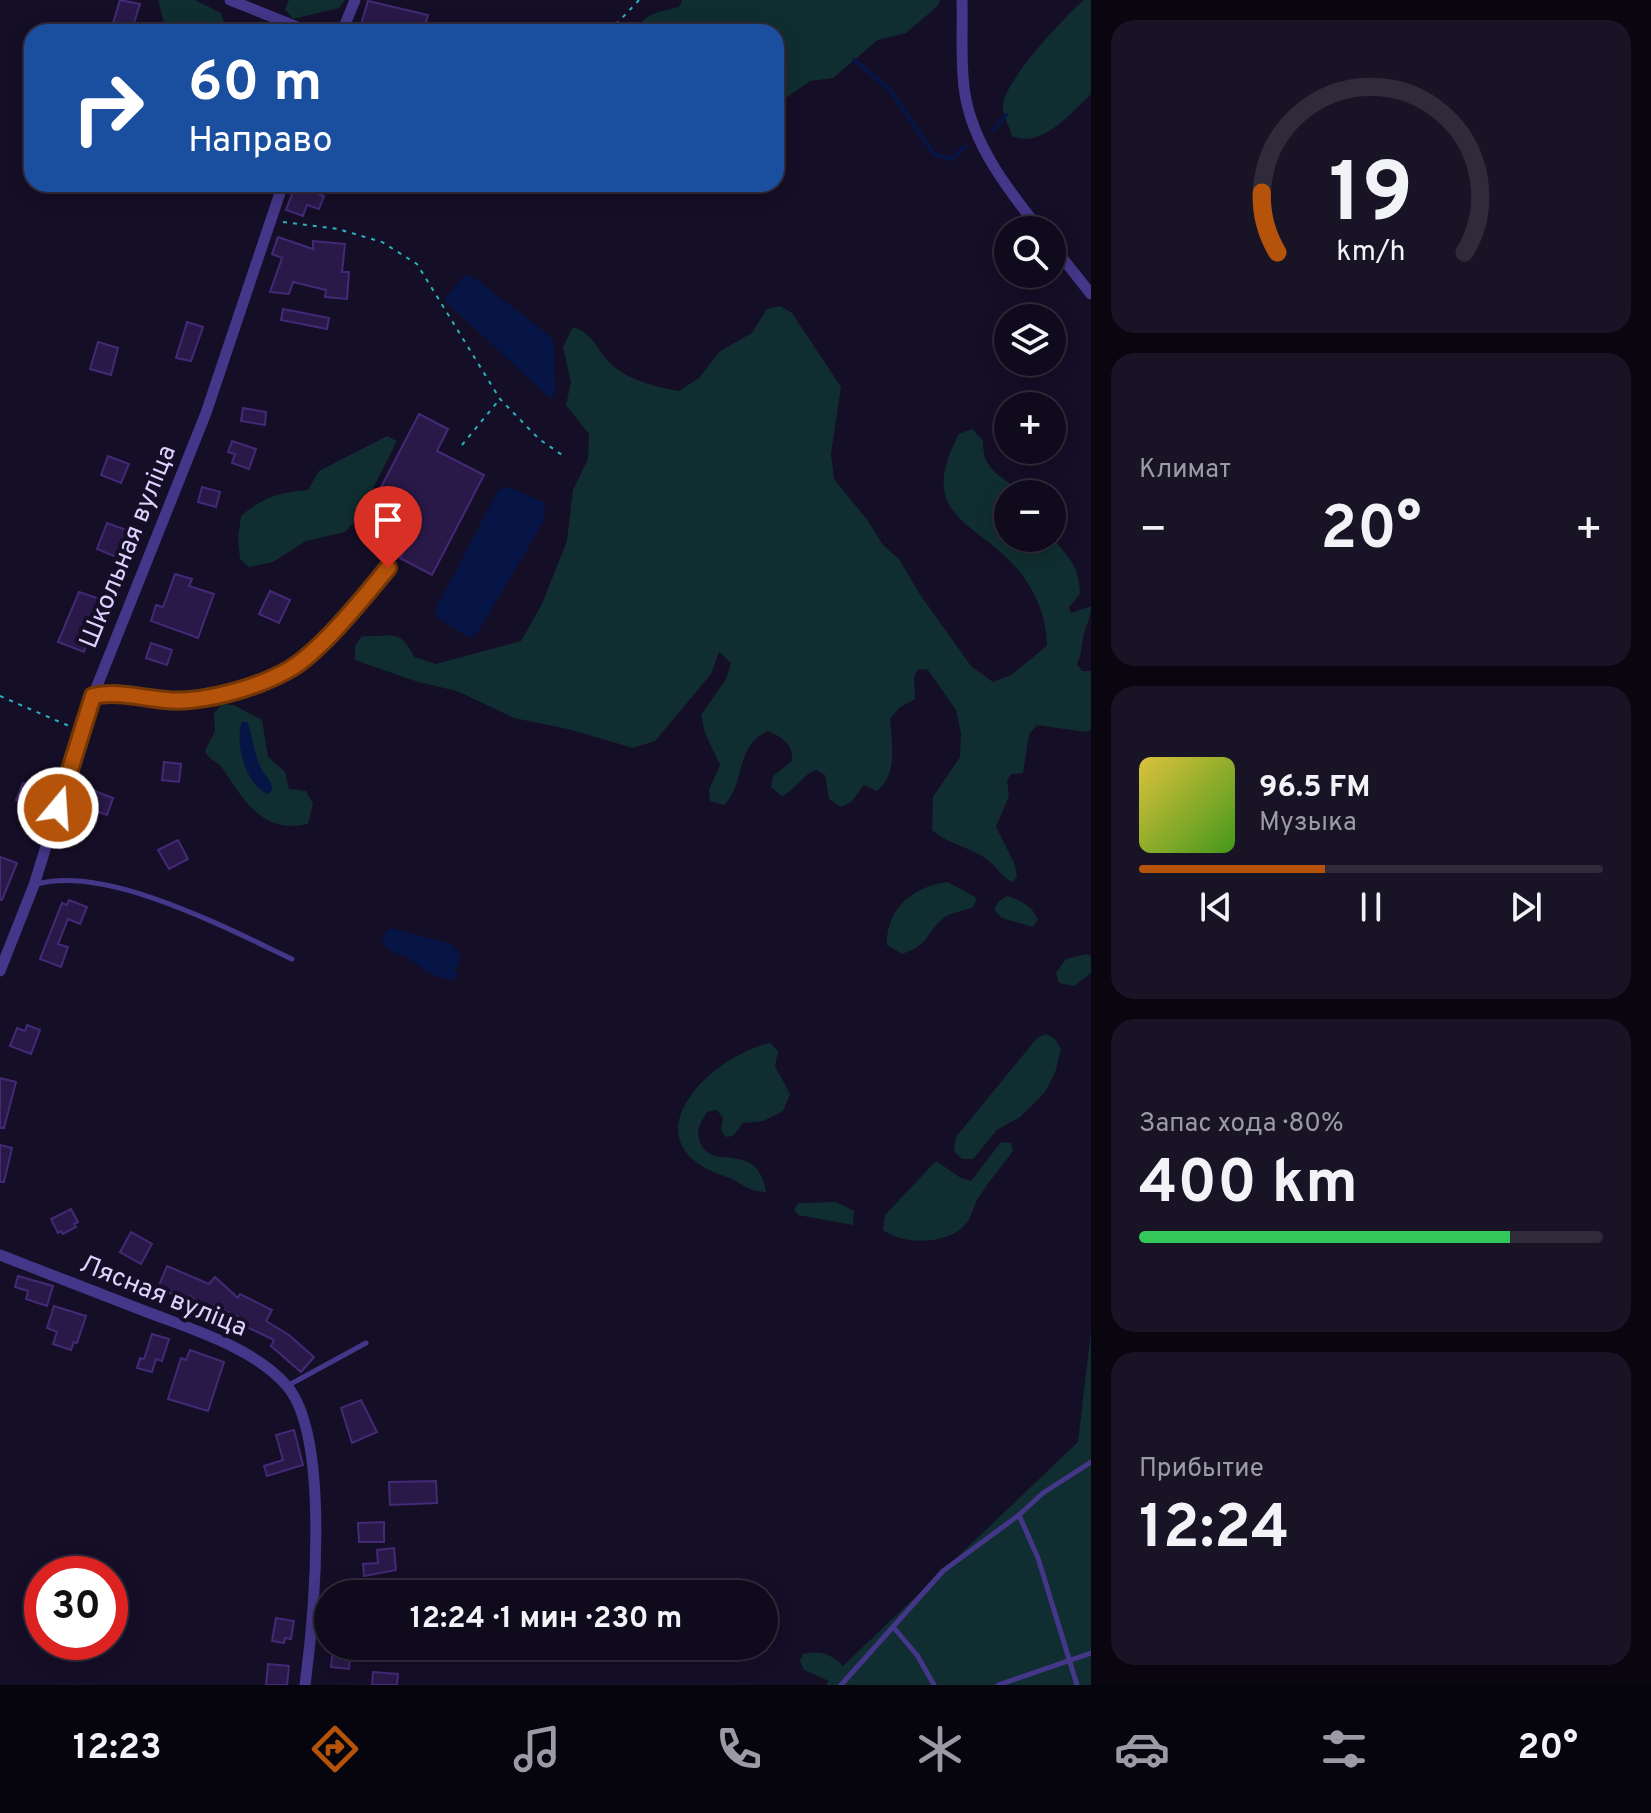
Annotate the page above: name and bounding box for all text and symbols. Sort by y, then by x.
text: 60 m [188,50,322,120]
icon: right [56,56,160,160]
text: Направо [188,119,333,165]
text: 19 [1329,145,1413,250]
map controls [994,216,1066,552]
button: search [994,216,1066,288]
text: km/h [1336,235,1406,271]
button: layers [994,304,1066,376]
button: + [994,392,1066,464]
street label: Школьная вуліца [73,440,185,654]
text: Климат [1139,454,1231,487]
button: − [994,480,1066,552]
pin [354,486,422,568]
text: 20° [1320,494,1422,570]
icon: arrive [366,498,410,542]
text: − [1139,504,1167,560]
text: + [1575,504,1603,560]
position arrow [16,766,100,850]
text: 96.5 FM [1259,770,1371,807]
text: Музыка [1259,807,1357,840]
icon: previous [1194,885,1238,929]
icon: pause [1349,885,1393,929]
icon: next [1504,885,1548,929]
text: Запас хода · 80% [1139,1108,1344,1141]
text: 400 km [1139,1148,1358,1224]
street label: Лясная вуліца [74,1248,252,1346]
text: Прибытие [1139,1453,1264,1486]
text: 12:24 [1139,1493,1290,1569]
speed limit sign: 30 [24,1556,128,1660]
text: 12:24 · 1 мин · 230 m [410,1601,682,1638]
icon: directions [307,1721,363,1777]
icon: music [509,1721,565,1777]
icon: phone [711,1721,767,1777]
icon: climate [912,1721,968,1777]
icon: car [1114,1721,1170,1777]
icon: filters [1316,1721,1372,1777]
text: 12:23 [73,1726,162,1772]
text: 20° [1517,1726,1578,1772]

